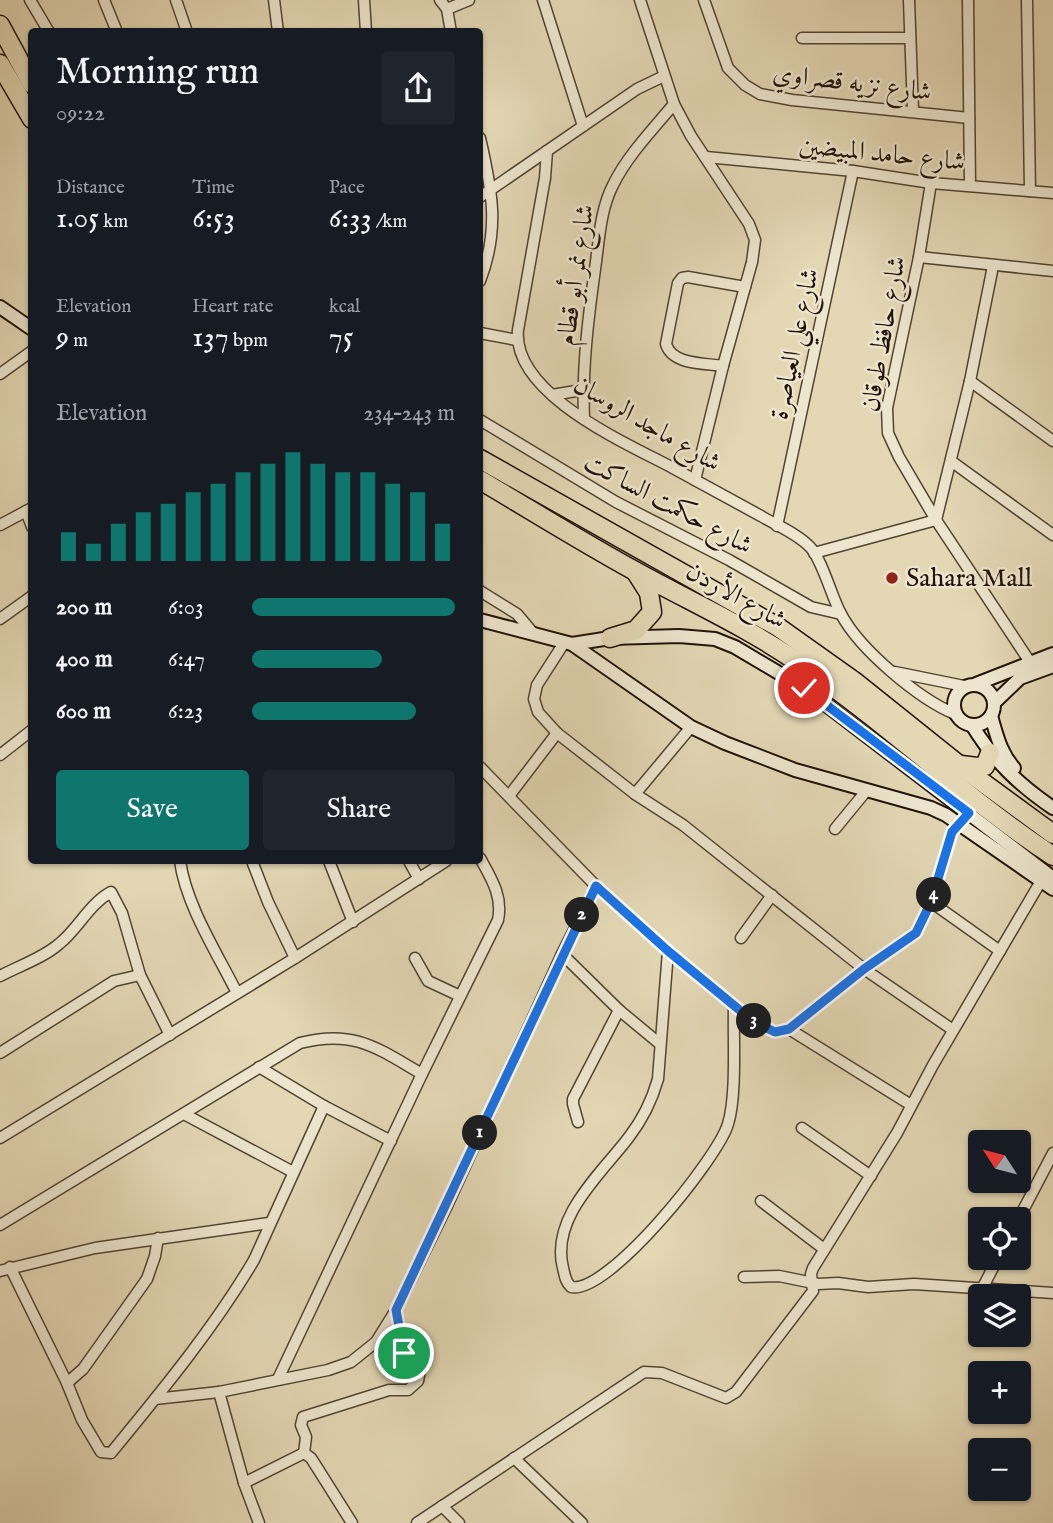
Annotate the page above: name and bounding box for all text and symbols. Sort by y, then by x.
text: Morning run [56,49,259,97]
button: share [381,51,455,125]
street label: شارع نزيه قصراوي [770,57,933,113]
text: 09:22 [56,99,105,128]
street label: شارع حامد المبيضين [797,129,967,183]
text: Distance [56,176,125,200]
text: Time [192,176,235,200]
text: Pace [329,176,365,200]
text: 1.05 [56,200,99,238]
text: 6:53 [192,200,235,238]
text: 6:33 [329,200,372,238]
street label: شارع نمر أبو قطام [548,202,607,348]
text: km [99,210,128,234]
text: /km [372,210,407,234]
street label: شارع حافظ طوقان [854,254,918,415]
street label: شارع علي العياصرة [763,265,834,424]
text: Elevation [56,295,131,319]
text: Heart rate [192,295,273,319]
text: kcal [329,295,360,319]
text: 9 [56,319,69,357]
text: 137 [192,319,229,357]
text: 75 [329,319,354,357]
text: m [69,329,88,353]
text: bpm [229,329,268,353]
street label: شارع ماجد الروسان [565,368,727,483]
text: Elevation [56,399,147,428]
text: 234–243 m [363,399,455,428]
street label: شارع حكمت الساكت [576,446,758,566]
street label: شارع الأردن [678,552,794,641]
place label: Sahara Mall [906,562,1033,595]
marker: Sahara Mall [884,570,900,586]
text: 200 m [56,593,112,622]
text: 6:03 [168,593,204,622]
text: 400 m [56,645,113,674]
text: 6:47 [168,645,205,674]
pin [774,658,834,718]
icon: check [785,669,823,707]
text: 600 m [56,697,111,726]
text: 6:23 [168,697,203,726]
button: Save [56,770,249,850]
button: Share [263,770,455,850]
pin: 4 [916,878,951,912]
text: 4 [929,882,938,906]
pin: 2 [564,898,600,932]
text: 2 [577,902,586,926]
pin: 3 [736,1004,772,1038]
text: 3 [750,1008,757,1032]
pin: 1 [462,1116,498,1150]
text: 1 [476,1120,483,1144]
north arrow [968,1130,1031,1194]
map controls [968,1130,1031,1501]
button: locate [968,1207,1031,1270]
button: layers [968,1284,1031,1347]
pin [374,1323,434,1383]
icon: arrive [385,1334,423,1372]
button: + [968,1361,1031,1424]
button: − [968,1438,1031,1501]

